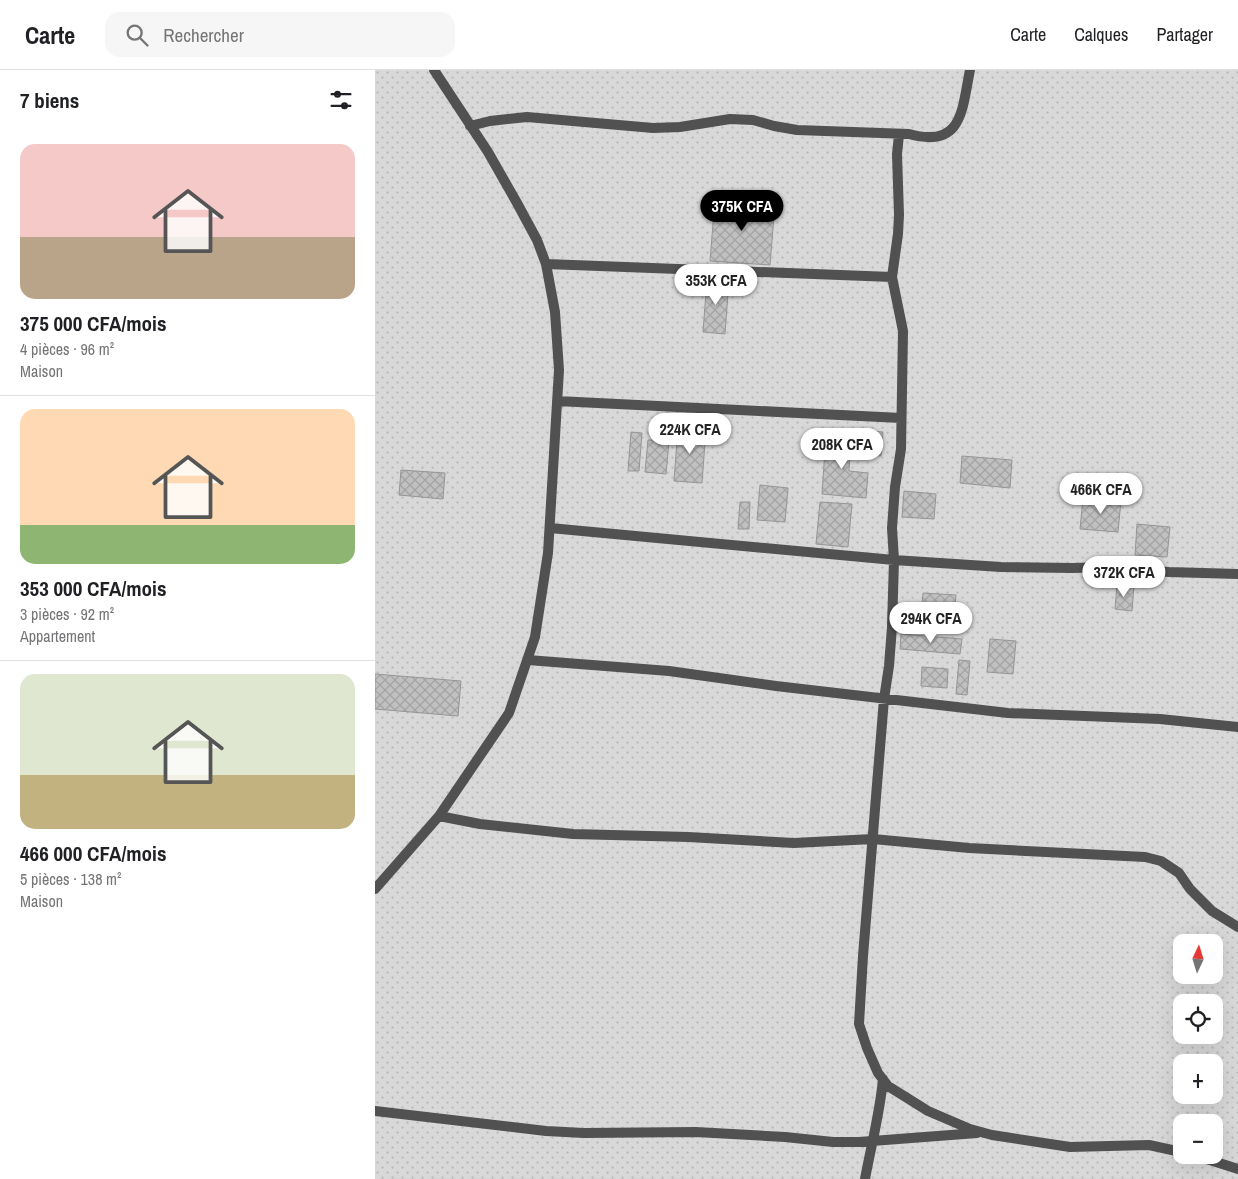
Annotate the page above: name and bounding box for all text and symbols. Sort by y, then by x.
search box [105,12,455,57]
text: Carte [25,19,75,51]
icon: search [123,21,151,49]
text: Rechercher [163,22,244,48]
text: Carte [1010,22,1046,47]
text: Calques [1074,22,1128,47]
text: Partager [1156,22,1213,47]
text: 7 biens [20,86,79,115]
icon: filters [327,86,355,114]
icon: home [143,176,233,266]
pin: 375K CFA [690,190,794,232]
text: 375K CFA [711,195,773,217]
pin: 353K CFA [664,264,768,306]
text: 353K CFA [685,269,747,291]
text: 375 000 CFA/mois [20,309,166,338]
text: 4 pièces · 96 m² [20,338,114,360]
text: Maison [20,360,63,382]
pin: 224K CFA [638,412,742,455]
text: 224K CFA [659,418,721,440]
pin: 208K CFA [790,428,894,470]
text: 208K CFA [811,433,873,455]
icon: home [143,442,233,532]
pin: 466K CFA [1049,472,1153,515]
text: 466K CFA [1070,478,1132,500]
pin: 372K CFA [1072,556,1176,598]
text: 372K CFA [1093,561,1155,583]
text: 353 000 CFA/mois [20,574,166,603]
pin: 294K CFA [879,602,983,644]
text: 3 pièces · 92 m² [20,603,114,625]
text: 294K CFA [900,607,962,629]
text: Appartement [20,625,95,647]
icon: home [143,707,233,797]
text: 466 000 CFA/mois [20,839,166,868]
text: 5 pièces · 138 m² [20,868,121,890]
text: Maison [20,890,63,912]
north arrow [1173,934,1223,984]
map controls [1173,934,1223,1164]
button: locate [1173,994,1223,1044]
button: + [1173,1054,1223,1104]
button: − [1173,1114,1223,1164]

